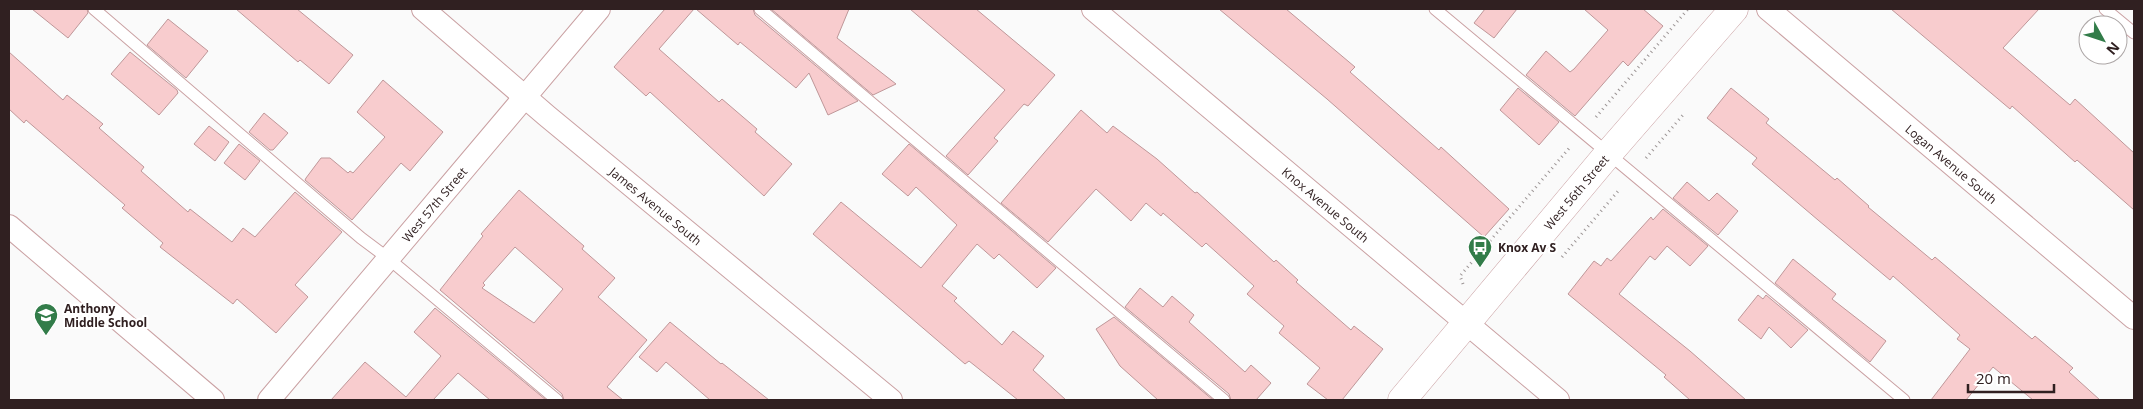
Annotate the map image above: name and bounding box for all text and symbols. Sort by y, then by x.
north arrow [2078,15,2128,65]
text: N [2102,38,2124,59]
street label: Logan Avenue South [1902,120,2001,207]
street label: West 56th Street [1540,151,1612,233]
street label: James Avenue South [606,162,705,249]
street label: West 57th Street [398,163,471,245]
street label: Knox Avenue South [1278,163,1373,246]
bus stop icon: Knox Av S [1467,234,1493,268]
place label: Knox Av S [1498,239,1557,256]
place label: Anthony Middle School [64,300,147,331]
school or university icon: Anthony Middle School [33,302,59,336]
scale bar [1968,362,2054,394]
text: 20 m [1976,368,2011,388]

